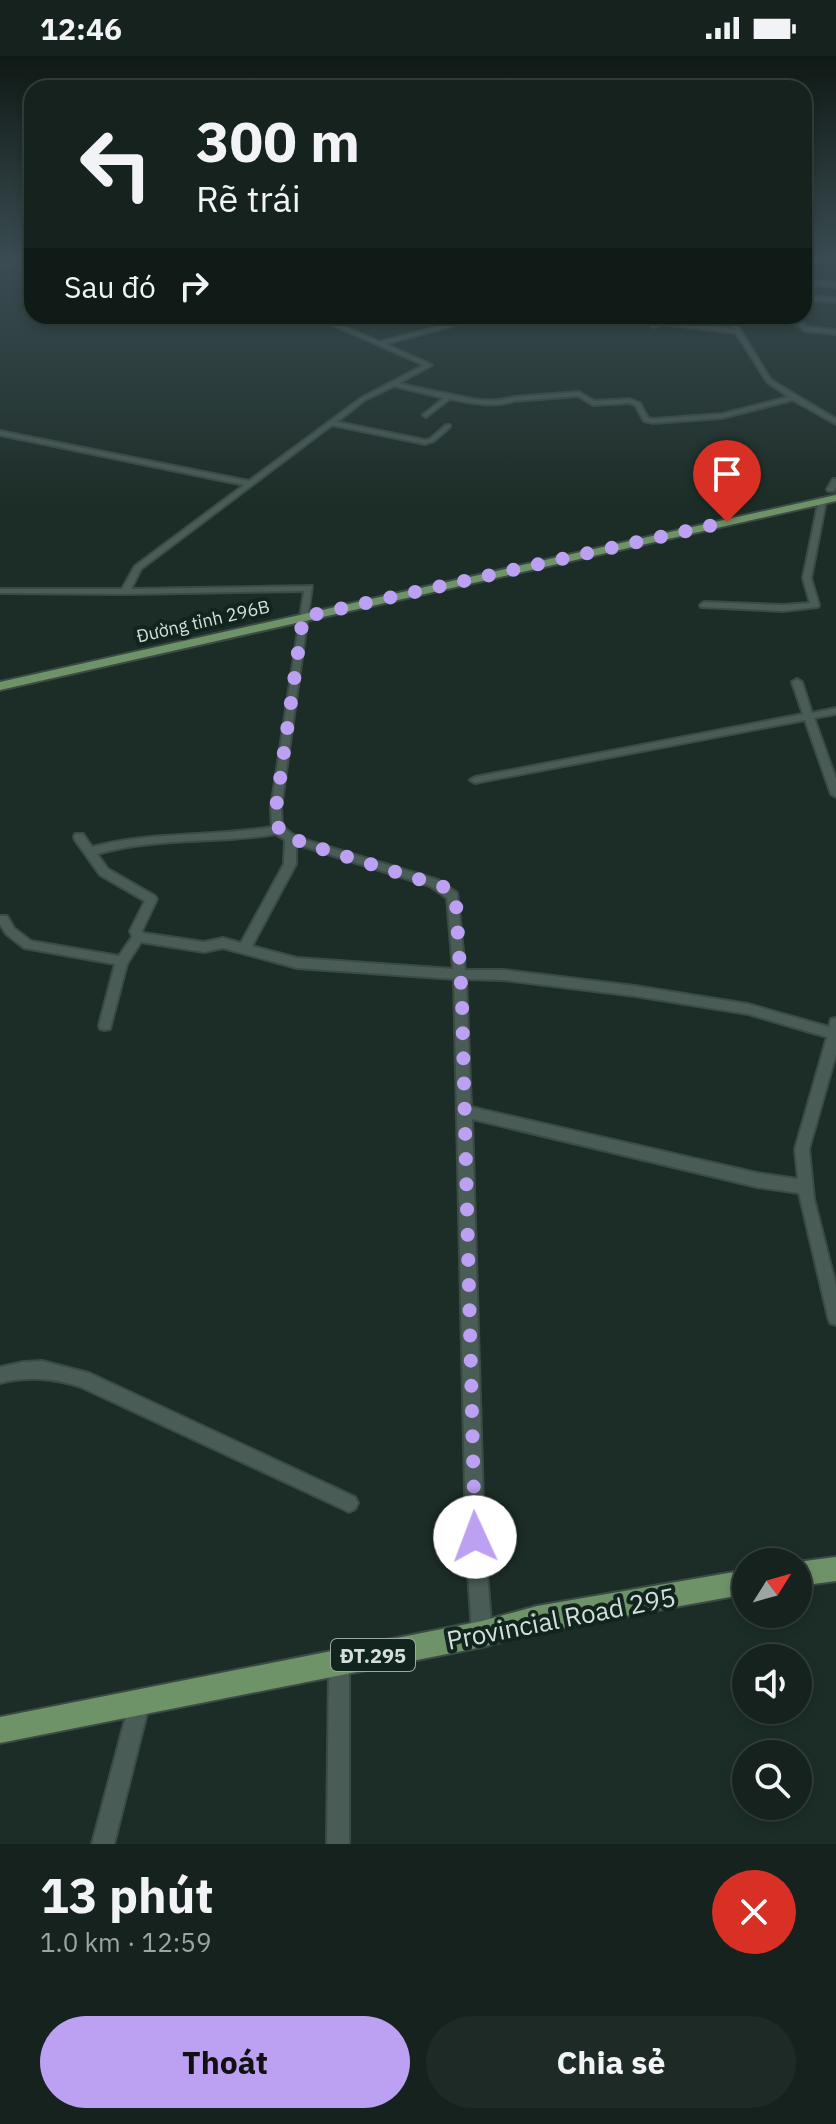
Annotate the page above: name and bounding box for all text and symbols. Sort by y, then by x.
text: 12:46 [40,9,122,48]
text: 300 m [196,105,360,177]
icon: left [64,112,168,216]
text: Rẽ trái [196,175,301,222]
icon: right [172,264,216,308]
text: Sau đó [64,267,156,306]
pin [693,440,761,522]
icon: arrive [705,452,749,496]
street label: Đường tỉnh 296B [134,594,272,648]
position arrow [433,1495,517,1579]
north arrow [732,1548,812,1628]
map controls [732,1548,812,1820]
street label: Provincial Road 295 [444,1579,678,1657]
road number: ĐT.295 [331,1639,415,1671]
button: sound [732,1644,812,1724]
button: search [732,1740,812,1820]
text: 13 phút [40,1864,214,1926]
button: close [712,1870,796,1954]
text: 1.0 km · 12:59 [40,1925,212,1959]
button: Thoát [40,2016,410,2108]
button: Chia sẻ [426,2016,796,2108]

